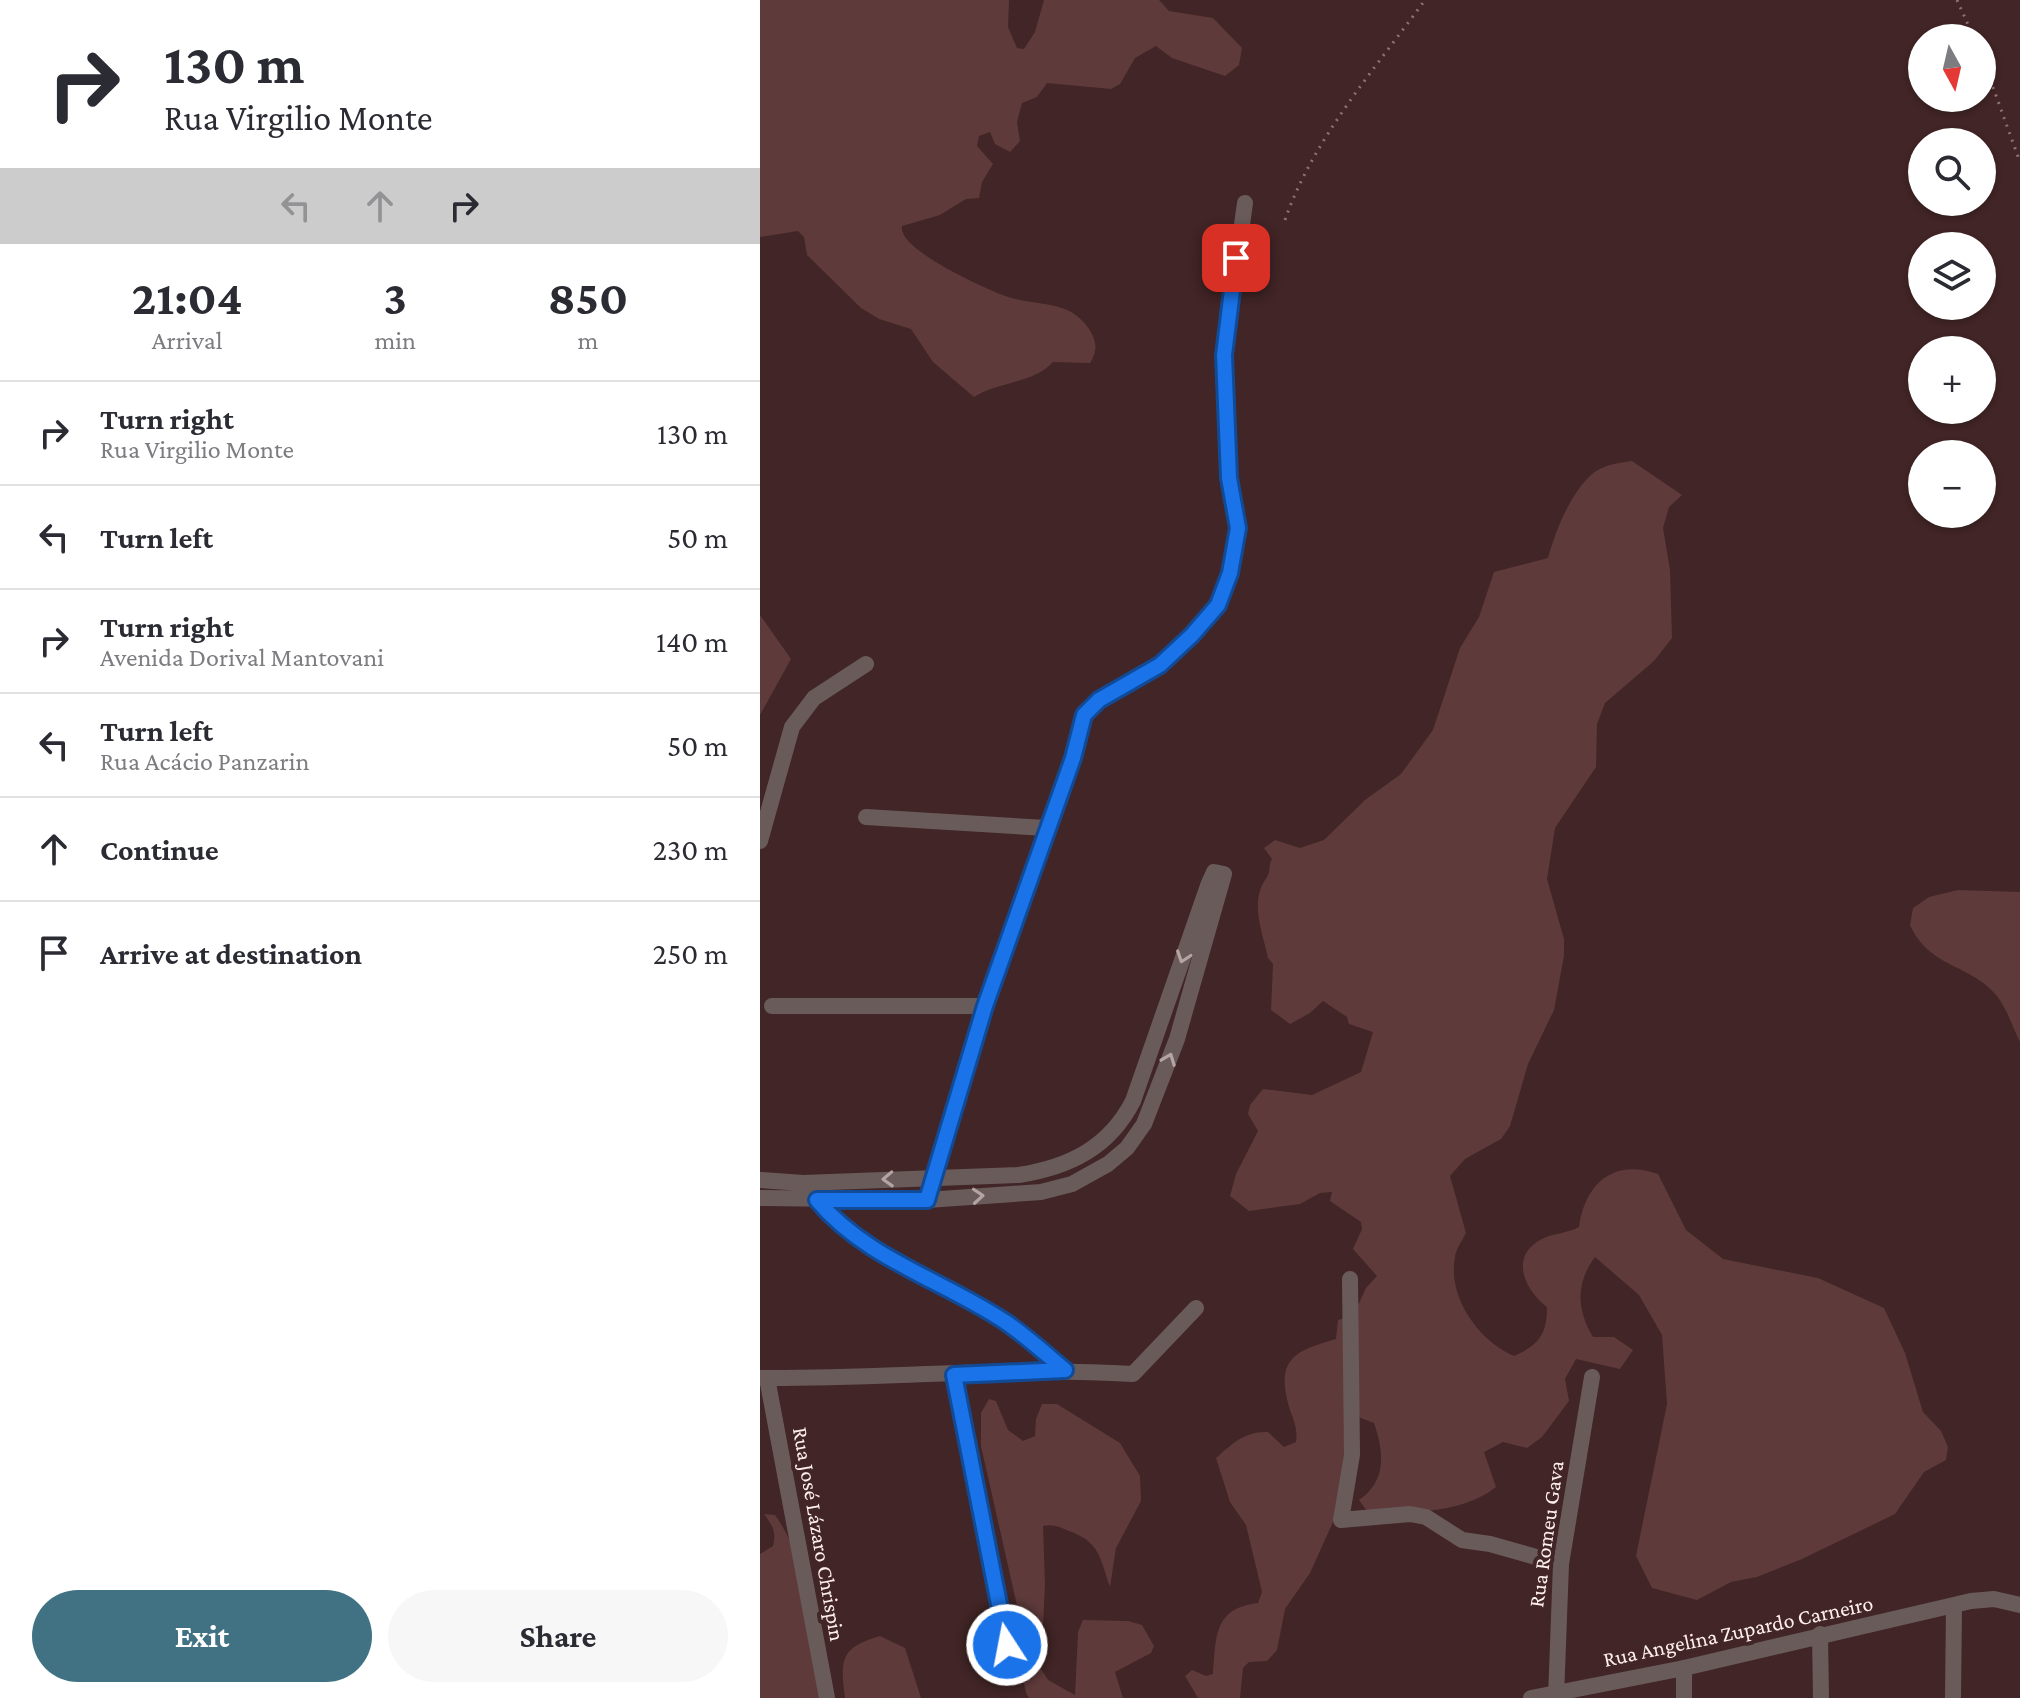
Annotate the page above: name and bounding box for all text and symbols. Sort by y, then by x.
north arrow [1908,24,1996,112]
map controls [1908,24,1996,528]
icon: right [32,32,136,136]
text: 130 m [164,33,305,95]
text: Rua Virgilio Monte [164,98,432,138]
button: search [1908,128,1996,216]
icon: left [274,184,318,228]
icon: ahead [358,184,402,228]
icon: right [442,184,486,228]
pin [1202,224,1270,292]
button: layers [1908,232,1996,320]
icon: arrive [1214,236,1258,280]
text: 21:04 [132,271,243,324]
text: 3 [383,271,407,324]
text: 850 [548,271,628,324]
text: Arrival [152,326,223,355]
text: min [374,326,416,355]
text: m [578,326,598,355]
button: + [1908,336,1996,424]
text: Turn right [100,402,234,435]
icon: right [32,411,76,455]
text: 130 m [657,417,728,450]
text: Rua Virgilio Monte [100,435,294,464]
button: − [1908,440,1996,528]
icon: left [32,515,76,559]
text: Turn left [100,521,213,554]
text: 50 m [667,521,728,554]
text: Turn right [100,610,234,643]
icon: right [32,619,76,663]
text: 140 m [656,625,728,658]
text: Avenida Dorival Mantovani [100,643,384,672]
text: Turn left [100,714,213,747]
icon: left [32,723,76,767]
text: 50 m [667,729,728,762]
text: Rua Acácio Panzarin [100,747,310,776]
icon: ahead [32,827,76,871]
text: Continue [100,833,219,866]
text: 230 m [653,833,728,866]
icon: arrive [32,931,76,975]
text: Arrive at destination [100,937,362,970]
text: 250 m [653,937,728,970]
one-way arrow [1177,949,1193,963]
one-way arrow [1159,1053,1176,1067]
one-way arrow [881,1171,894,1188]
one-way arrow [972,1188,985,1205]
street label: Rua José Lázaro Chrispin [788,1425,850,1643]
street label: Rua Romeu Gava [1523,1459,1569,1609]
button: Exit [32,1590,372,1682]
button: Share [388,1590,728,1682]
street label: Rua Angelina Zupardo Carneiro [1601,1590,1875,1672]
position arrow [965,1603,1049,1687]

